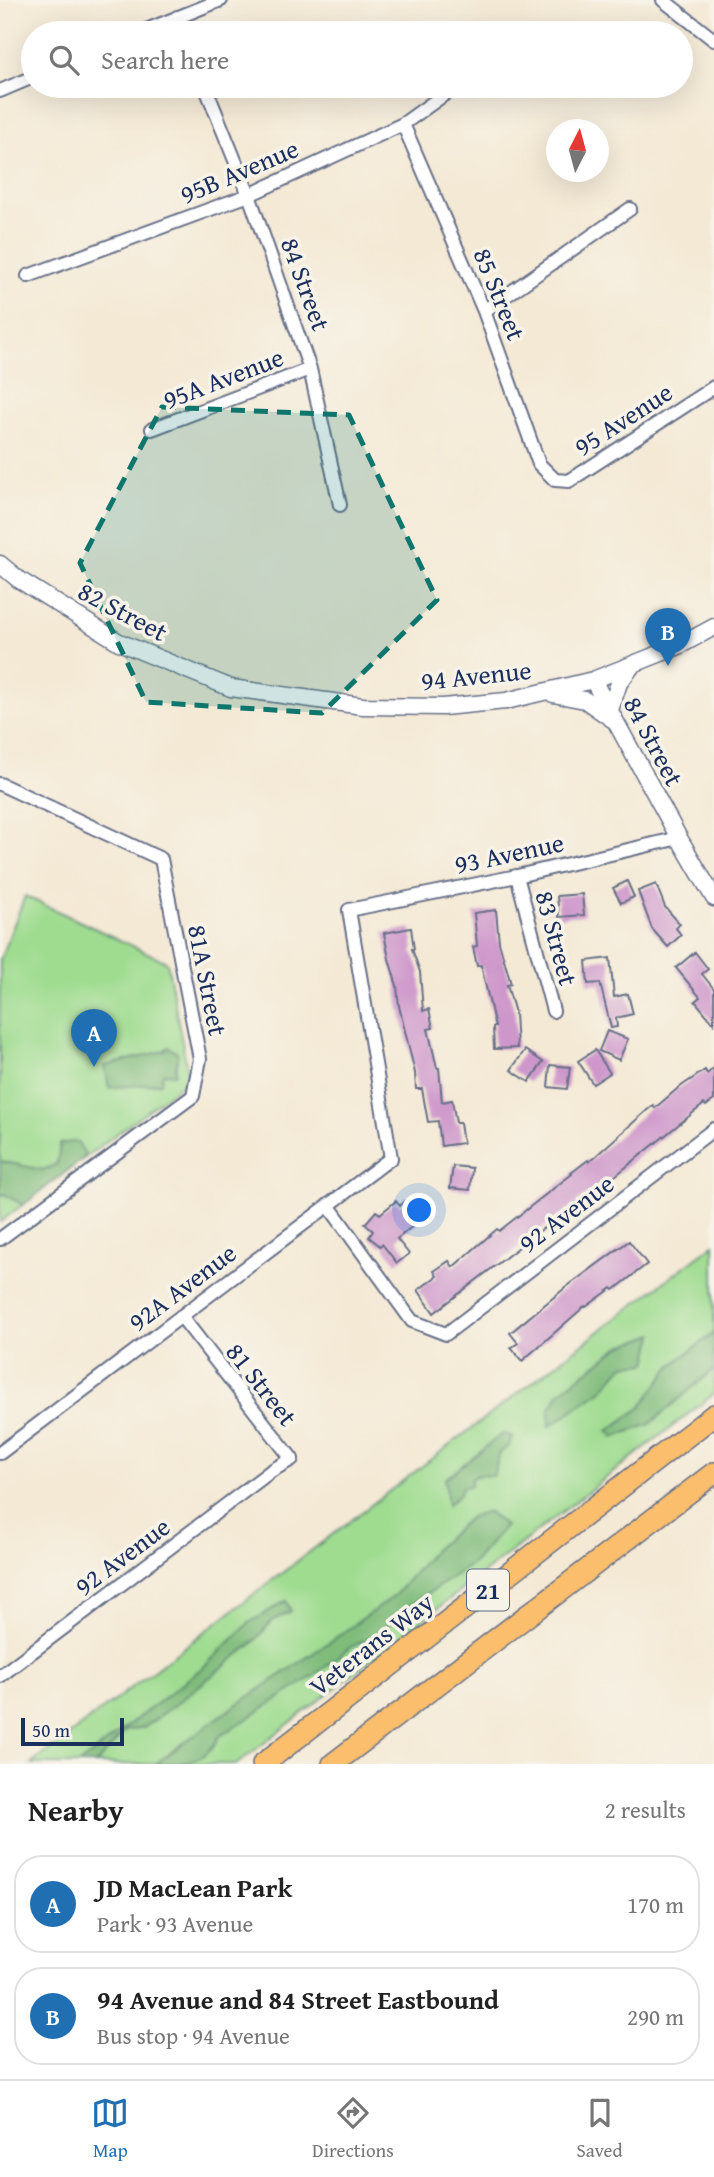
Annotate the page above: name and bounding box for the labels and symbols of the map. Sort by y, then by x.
north arrow [546,119,609,182]
street label: 95B Avenue [174,129,304,213]
street label: 84 Street [271,232,341,336]
street label: 85 Street [464,242,536,346]
street label: 95A Avenue [157,337,289,419]
street label: 95 Avenue [566,373,680,465]
street label: 82 Street [71,571,175,651]
pin: B [645,608,691,666]
street label: 94 Avenue [419,650,533,700]
street label: 84 Street [614,689,694,793]
street label: 93 Avenue [451,822,567,884]
street label: 83 Street [526,886,588,990]
street label: 81A Street [178,921,238,1039]
pin: A [71,1009,117,1067]
street label: 92 Avenue [510,1164,622,1262]
your location [402,1193,436,1227]
street label: 92A Avenue [120,1233,244,1341]
street label: 81 Street [217,1334,307,1434]
street label: 92 Avenue [66,1507,178,1605]
road number: 21 [467,1570,509,1610]
street label: Veterans Way [300,1583,442,1705]
scale bar [21,1715,124,1747]

